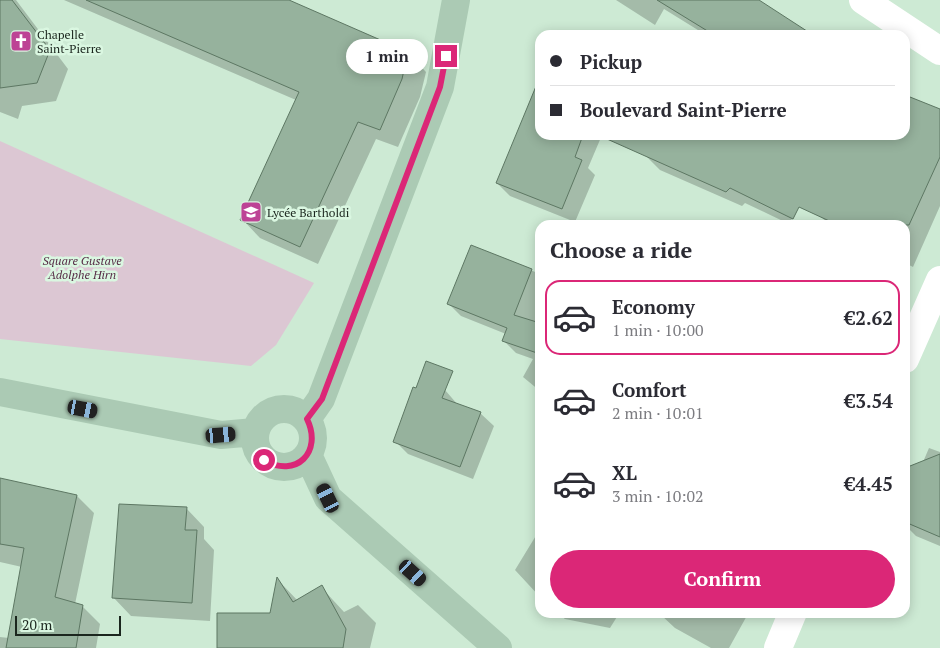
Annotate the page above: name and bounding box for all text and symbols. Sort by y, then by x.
place label: Chapelle Saint-Pierre [37,27,101,56]
church icon: Chapelle Saint-Pierre [9,29,33,53]
callout: 1 min [346,38,428,74]
text: 1 min [365,45,409,67]
route end [435,45,457,67]
text: Pickup [580,49,642,74]
text: Boulevard Saint-Pierre [580,97,787,122]
school or university icon: Lycée Bartholdi [239,200,263,224]
place label: Lycée Bartholdi [267,205,350,220]
text: Choose a ride [550,235,692,264]
park label: Square Gustave Adolphe Hirn [42,253,122,282]
text: Economy [612,294,695,319]
icon: car [552,295,597,340]
text: €2.62 [844,305,893,330]
text: 1 min · 10:00 [612,319,704,341]
text: Comfort [612,377,687,402]
icon: car [552,378,597,423]
text: €3.54 [844,388,893,413]
car [66,399,99,419]
text: 2 min · 10:01 [612,402,704,424]
car [205,426,236,444]
route start [253,449,275,471]
text: XL [612,460,637,485]
icon: car [552,461,597,506]
text: €4.45 [844,471,893,496]
car [314,481,341,515]
text: 3 min · 10:02 [612,485,704,507]
button: Confirm [550,550,895,608]
car [396,557,429,589]
scale bar [15,613,121,636]
text: 20 m [22,615,52,634]

